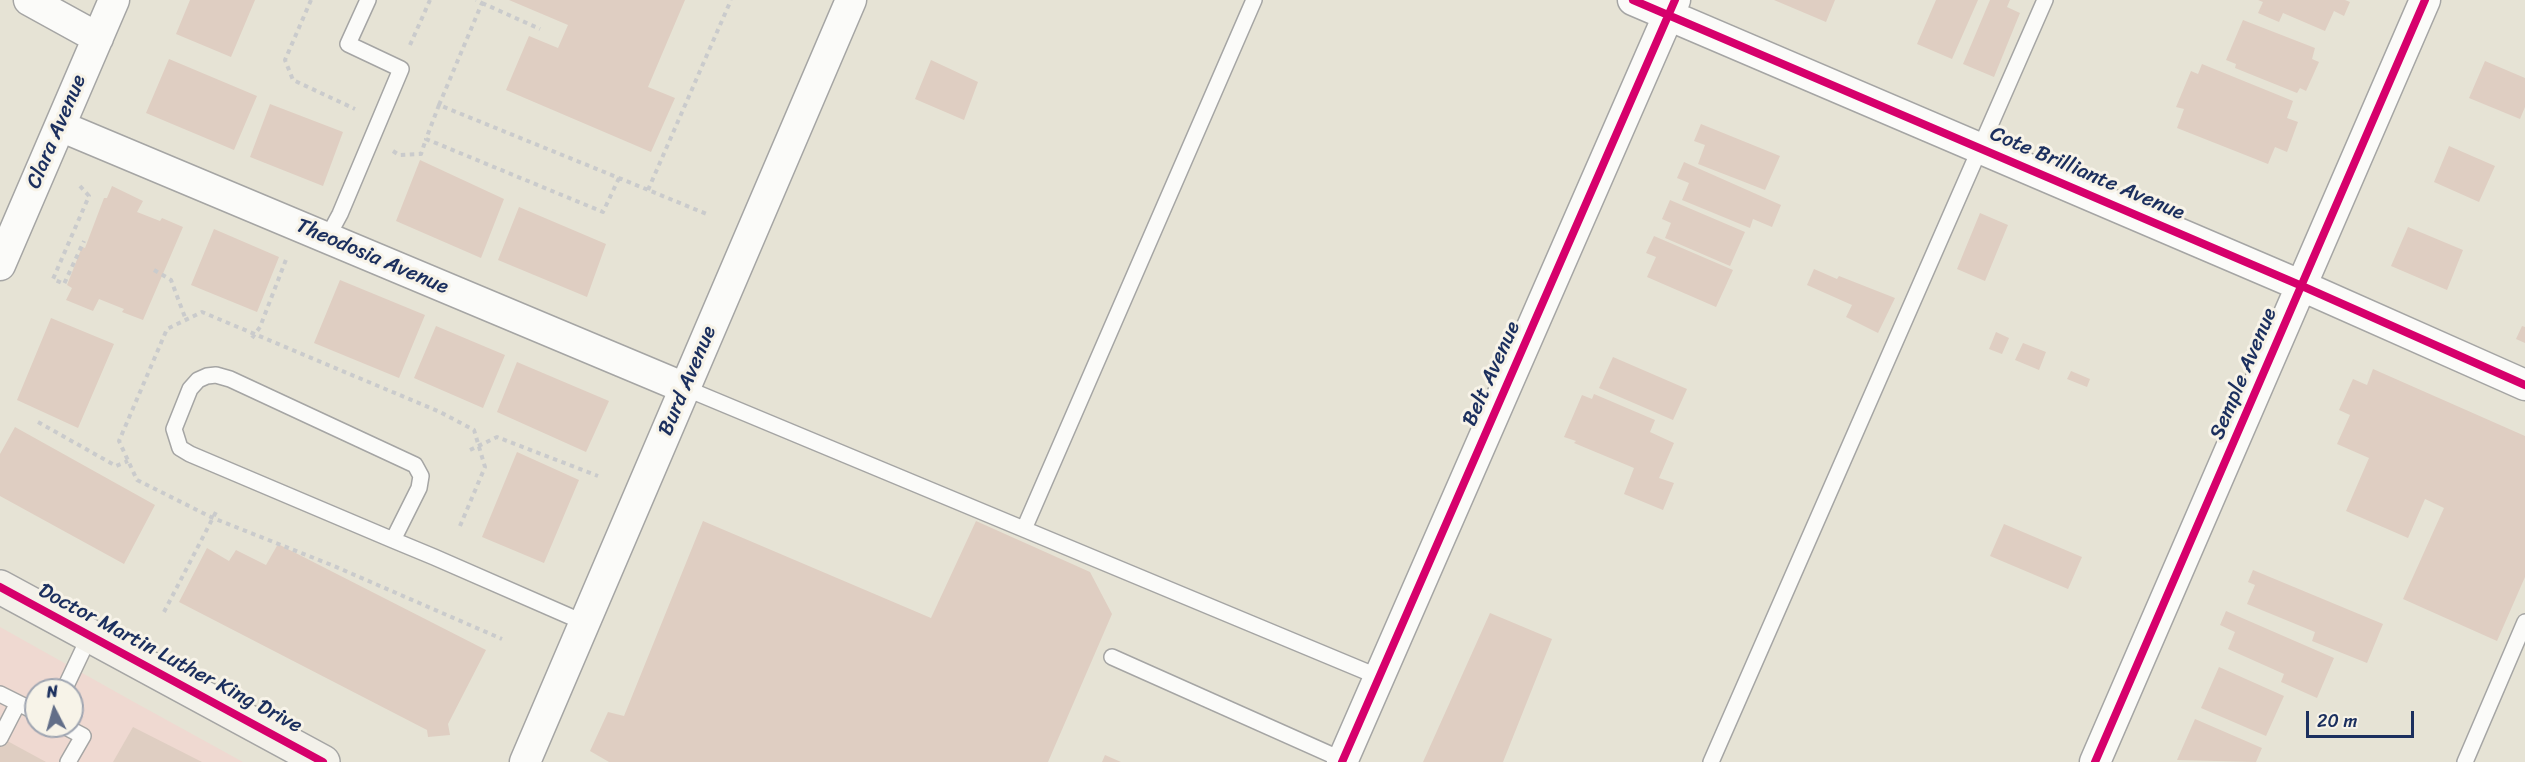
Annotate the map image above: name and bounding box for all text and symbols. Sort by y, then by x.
street label: Clara Avenue [22,71,92,193]
street label: Cote Brilliante Avenue [1986,122,2188,226]
street label: Theodosia Avenue [292,214,452,300]
street label: Semple Avenue [2205,304,2283,444]
street label: Belt Avenue [1458,318,1526,430]
street label: Burd Avenue [654,322,722,440]
street label: Doctor Martin Luther King Drive [34,579,306,739]
text: N [45,677,59,707]
north arrow [24,678,84,738]
scale bar [2309,699,2417,737]
text: 20 m [2317,705,2357,737]

